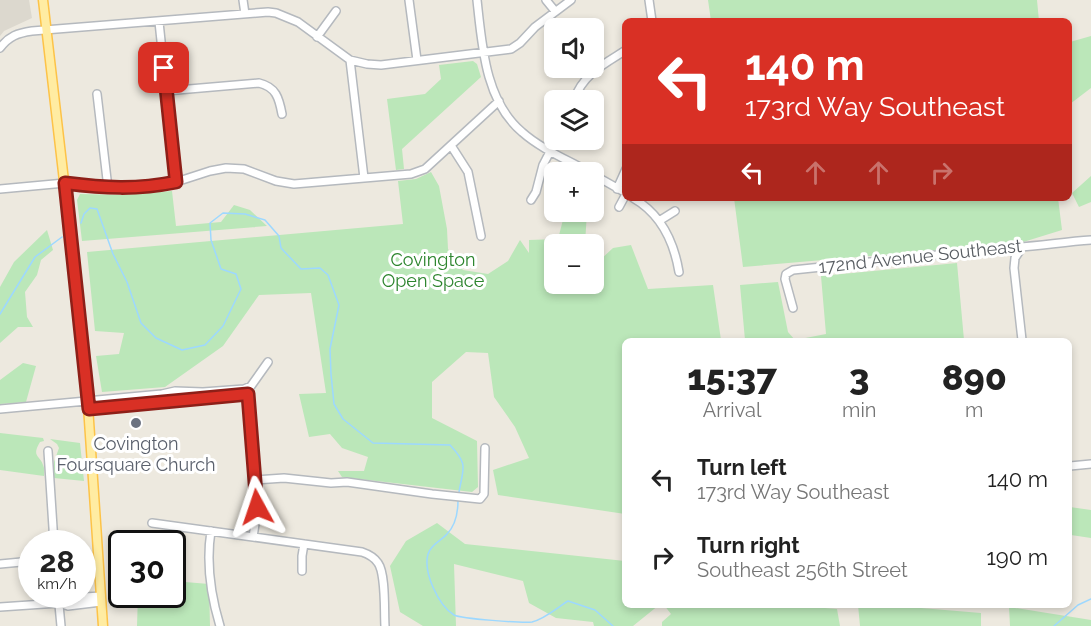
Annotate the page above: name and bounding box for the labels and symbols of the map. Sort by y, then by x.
pin [138,42,189,93]
street label: 172nd Avenue Southeast [817,235,1023,277]
park label: Covington Open Space [382,249,485,291]
marker: Covington Foursquare Church [129,416,143,430]
place label: Covington Foursquare Church [56,433,216,475]
position arrow [225,475,289,539]
speed limit sign: 30 [108,530,186,608]

